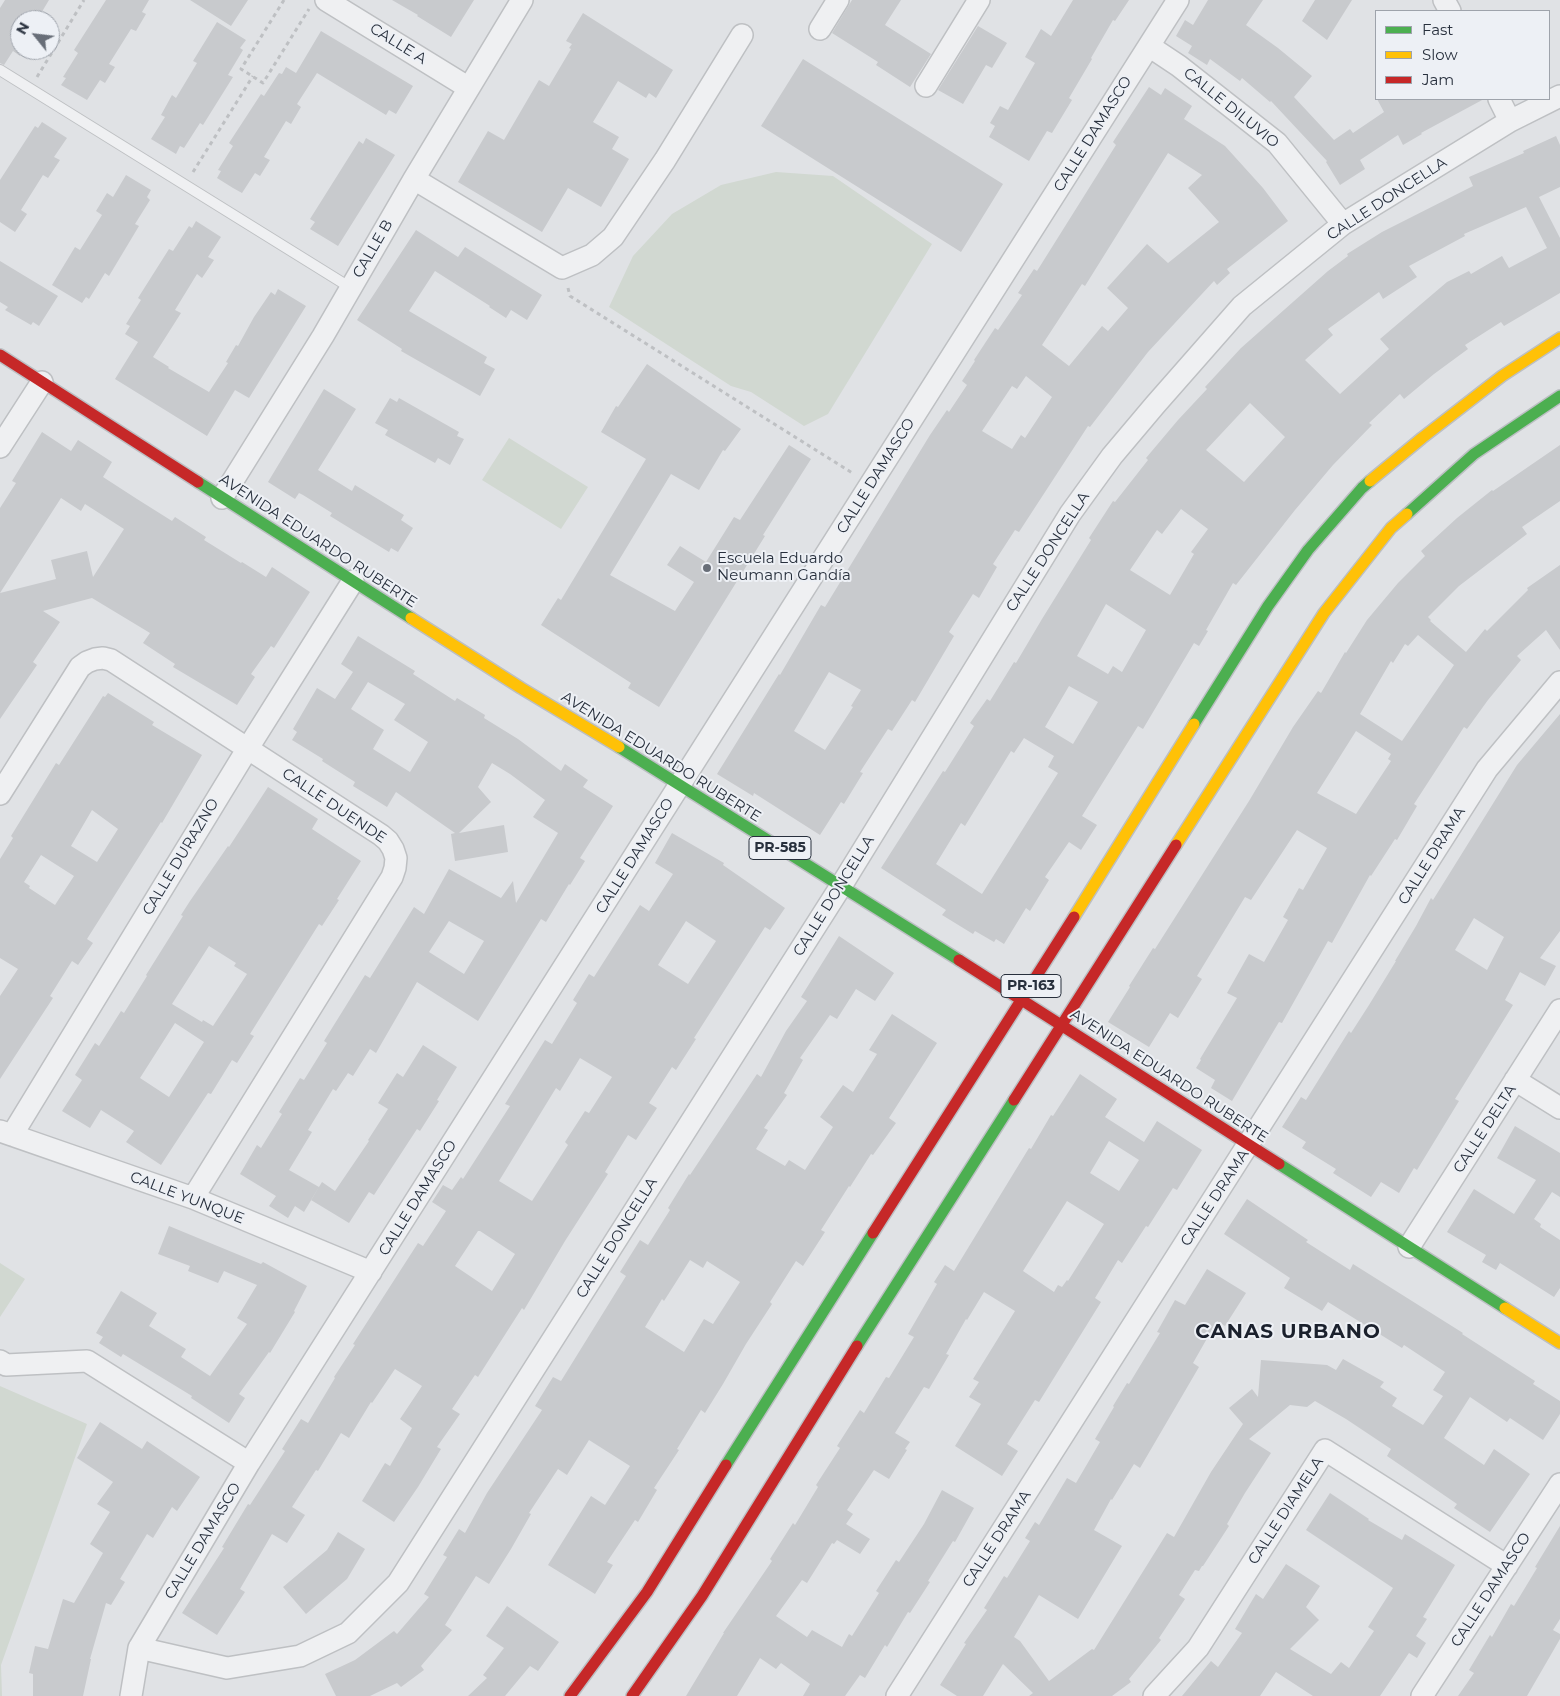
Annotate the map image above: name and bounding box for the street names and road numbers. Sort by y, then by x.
street label: CALLE A [366,20,430,68]
street label: CALLE DILUVIO [1180,64,1282,152]
street label: CALLE DAMASCO [1050,73,1136,195]
street label: CALLE DONCELLA [1324,154,1450,244]
street label: CALLE B [349,217,397,281]
street label: CALLE DAMASCO [833,415,919,537]
street label: AVENIDA EDUARDO RUBERTE [216,470,420,612]
street label: CALLE DONCELLA [1003,489,1093,615]
street label: AVENIDA EDUARDO RUBERTE [558,688,764,826]
street label: CALLE DUENDE [279,765,389,847]
street label: CALLE DURAZNO [139,795,223,919]
street label: CALLE DAMASCO [592,795,678,917]
street label: CALLE DRAMA [1395,804,1469,908]
street label: CALLE DONCELLA [790,832,878,960]
road number: PR-585 [749,836,811,860]
road number: PR-163 [1001,974,1061,998]
street label: AVENIDA EDUARDO RUBERTE [1067,1005,1271,1147]
street label: CALLE DELTA [1450,1081,1520,1177]
street label: CALLE DAMASCO [375,1137,461,1259]
street label: CALLE DRAMA [1177,1146,1253,1250]
street label: CALLE YUNQUE [127,1168,247,1228]
street label: CALLE DONCELLA [573,1174,661,1302]
street label: CALLE DIAMELA [1245,1454,1327,1568]
street label: CALLE DAMASCO [161,1479,245,1603]
street label: CALLE DRAMA [959,1487,1035,1591]
street label: CALLE DAMASCO [1447,1529,1535,1651]

